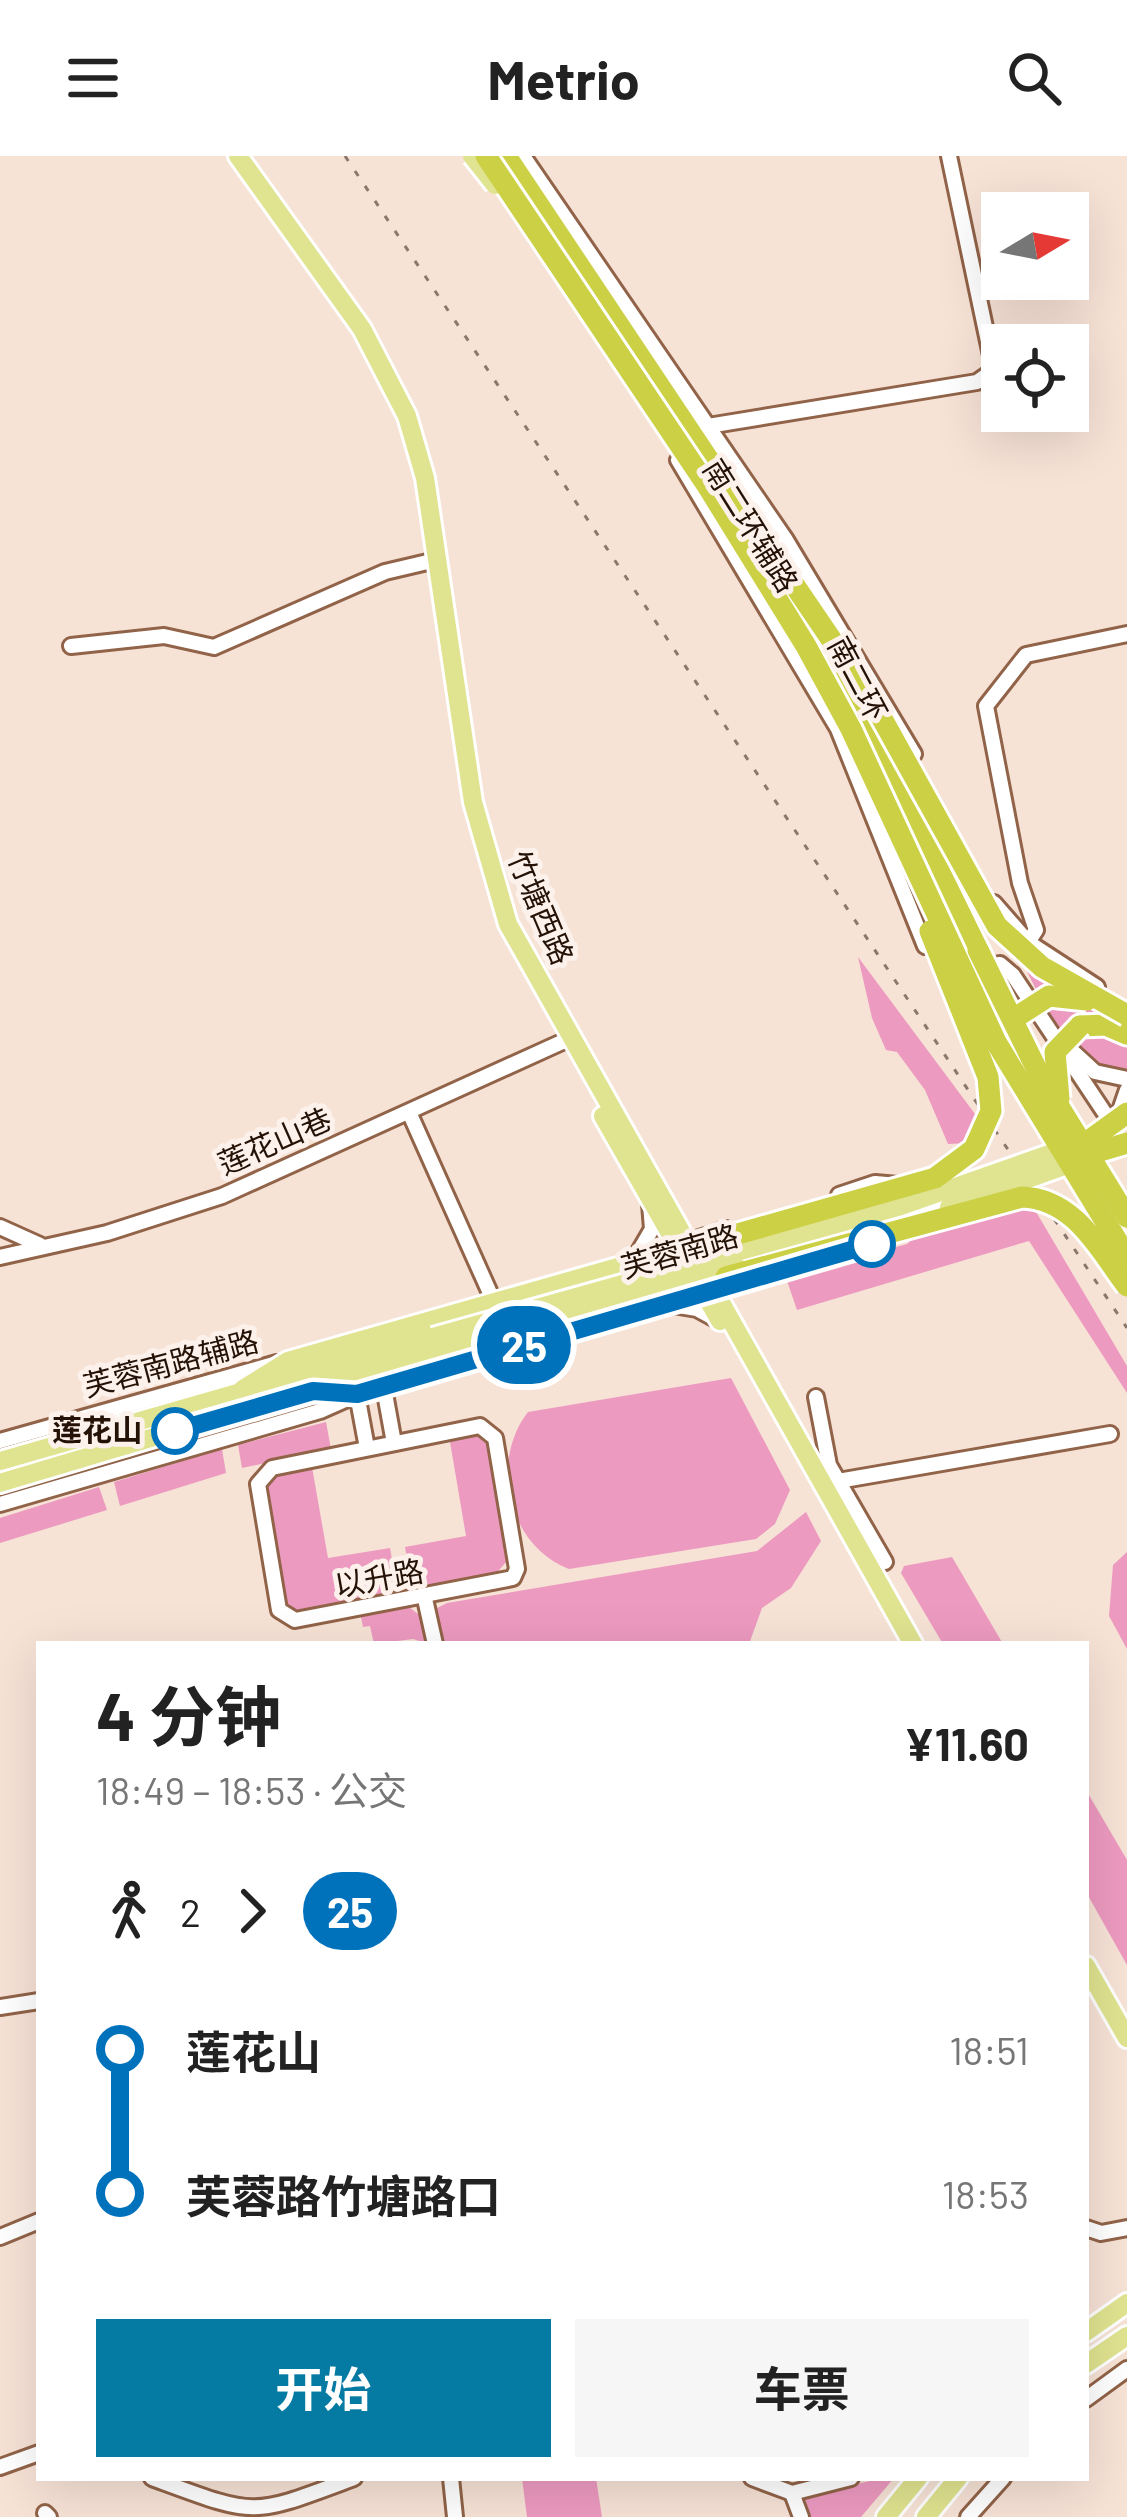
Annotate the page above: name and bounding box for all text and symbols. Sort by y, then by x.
icon: menu [60,45,126,111]
icon: search [1001,45,1067,111]
text: Metrio [487,46,640,111]
north arrow [981,192,1089,300]
map controls [981,192,1089,432]
button: locate [981,324,1089,432]
street label: 南二环辅路 [697,452,807,598]
street label: 南二环 [822,630,896,726]
street label: 竹塘西路 [502,845,582,969]
street label: 莲花山巷 [212,1099,336,1181]
street label: 芙蓉南路 [617,1216,742,1284]
unlabelled marker [850,1222,894,1266]
line badge: 25 [470,1306,578,1384]
text: 25 [501,1320,547,1370]
street label: 芙蓉南路辅路 [79,1321,262,1403]
marker: 莲花山 [153,1409,197,1453]
place label: 莲花山 [52,1411,142,1447]
street label: 以升路 [331,1551,426,1603]
text: 4 分钟 [96,1675,281,1754]
text: ¥11.60 [904,1716,1029,1770]
text: 18:49 – 18:53 · 公交 [96,1766,407,1813]
icon: walk [96,1878,162,1944]
icon: forward [219,1878,285,1944]
text: 25 [327,1886,373,1936]
text: 2 [180,1888,201,1935]
text: 莲花山 [186,2024,321,2078]
text: 18:51 [949,2026,1029,2073]
text: 芙蓉路竹塘路口 [186,2168,501,2222]
text: 18:53 [942,2170,1029,2217]
button: 开始 [96,2319,551,2457]
button: 车票 [575,2319,1029,2457]

